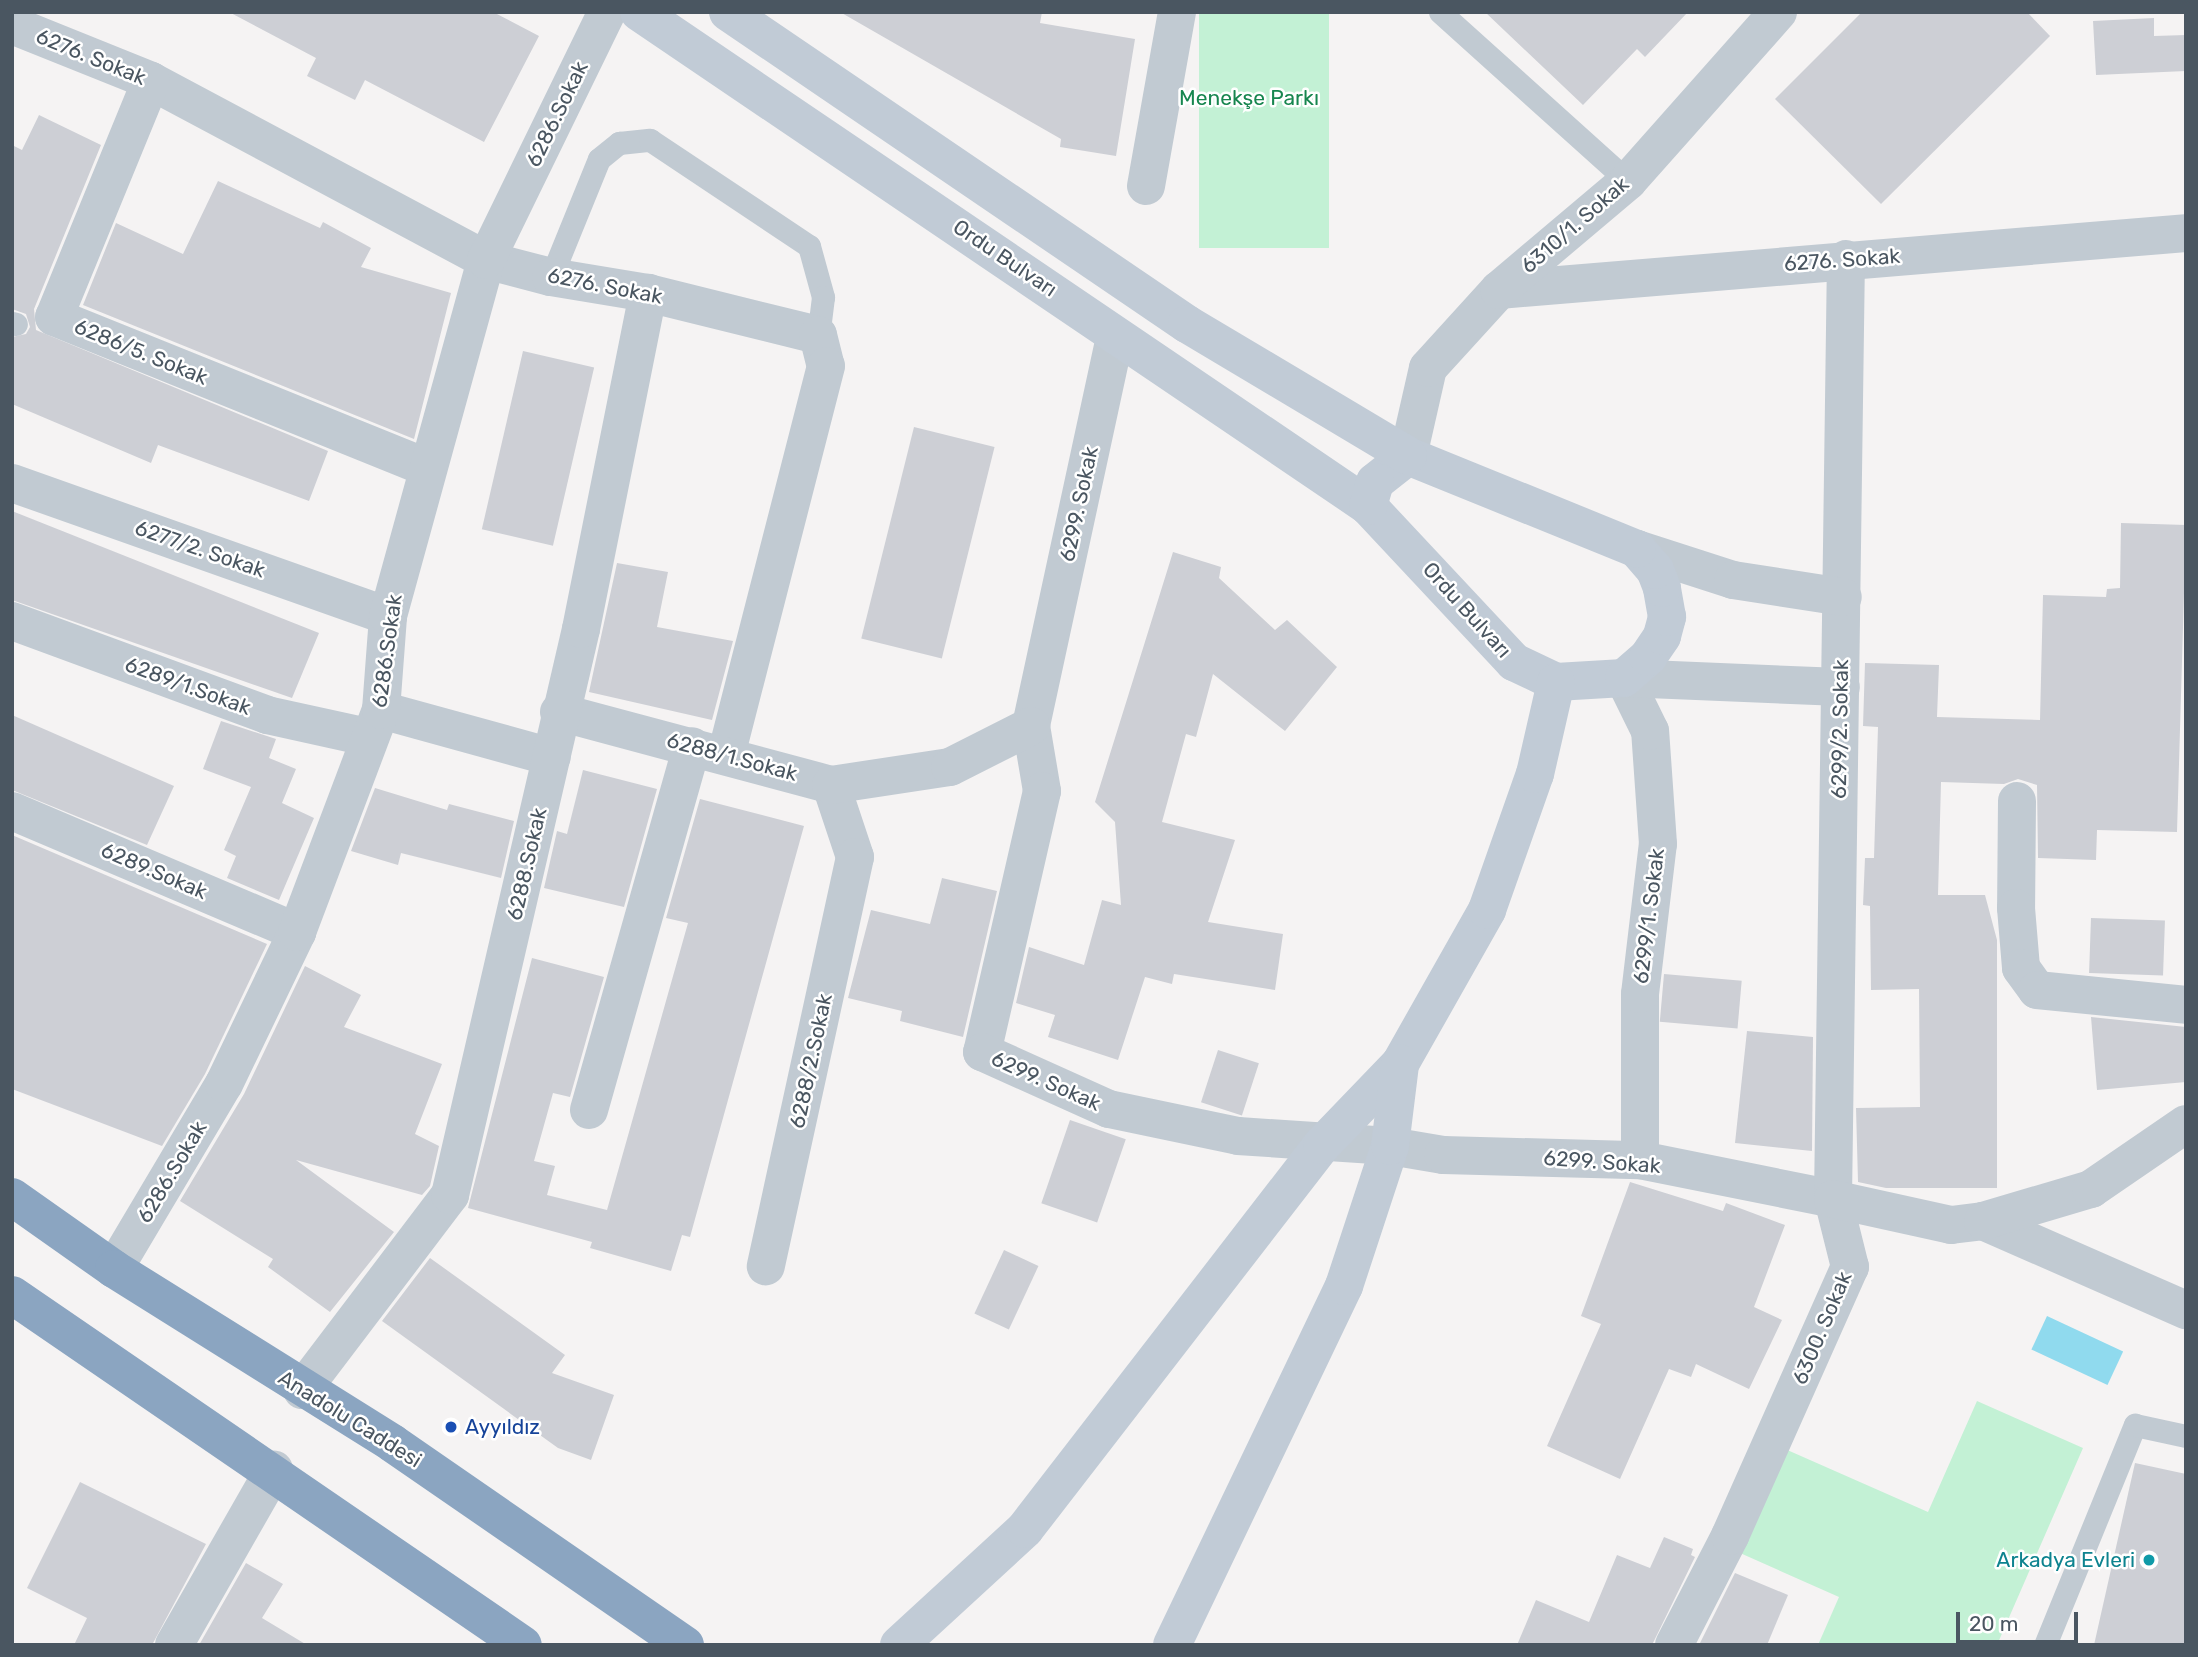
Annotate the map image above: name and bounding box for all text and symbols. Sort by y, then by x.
street label: 6276. Sokak [32,24,150,90]
street label: 6286.Sokak [521,57,593,171]
park label: Menekşe Parkı [1179,85,1319,111]
street label: 6310/1. Sokak [1516,171,1634,279]
street label: Ordu Bulvarı [948,214,1062,302]
street label: 6276. Sokak [1783,243,1901,277]
street label: 6276. Sokak [545,263,665,309]
street label: 6286/5. Sokak [71,314,211,390]
street label: 6299. Sokak [1054,444,1104,564]
street label: 6277/2. Sokak [132,515,268,583]
street label: Ordu Bulvarı [1418,557,1516,663]
street label: 6286.Sokak [367,593,407,709]
street label: 6289/1.Sokak [122,652,254,720]
street label: 6299/2. Sokak [1826,659,1854,799]
street label: 6288/1.Sokak [664,727,800,787]
street label: 6288.Sokak [502,805,552,923]
street label: 6289.Sokak [97,837,211,905]
street label: 6299/1. Sokak [1628,847,1670,985]
street label: 6288/2.Sokak [784,991,838,1131]
street label: 6299. Sokak [987,1046,1105,1116]
street label: 6286.Sokak [132,1117,212,1227]
street label: 6299. Sokak [1543,1145,1661,1179]
street label: 6300. Sokak [1787,1268,1857,1388]
street label: Anadolu Caddesi [274,1365,426,1473]
place label: Ayyıldız [465,1414,540,1440]
marker: Ayyıldız [443,1419,459,1435]
place label: Arkadya Evleri [1996,1547,2135,1573]
marker: Arkadya Evleri [2141,1552,2157,1568]
scale bar [1960,1598,2082,1642]
text: 20 m [1969,1611,2018,1636]

